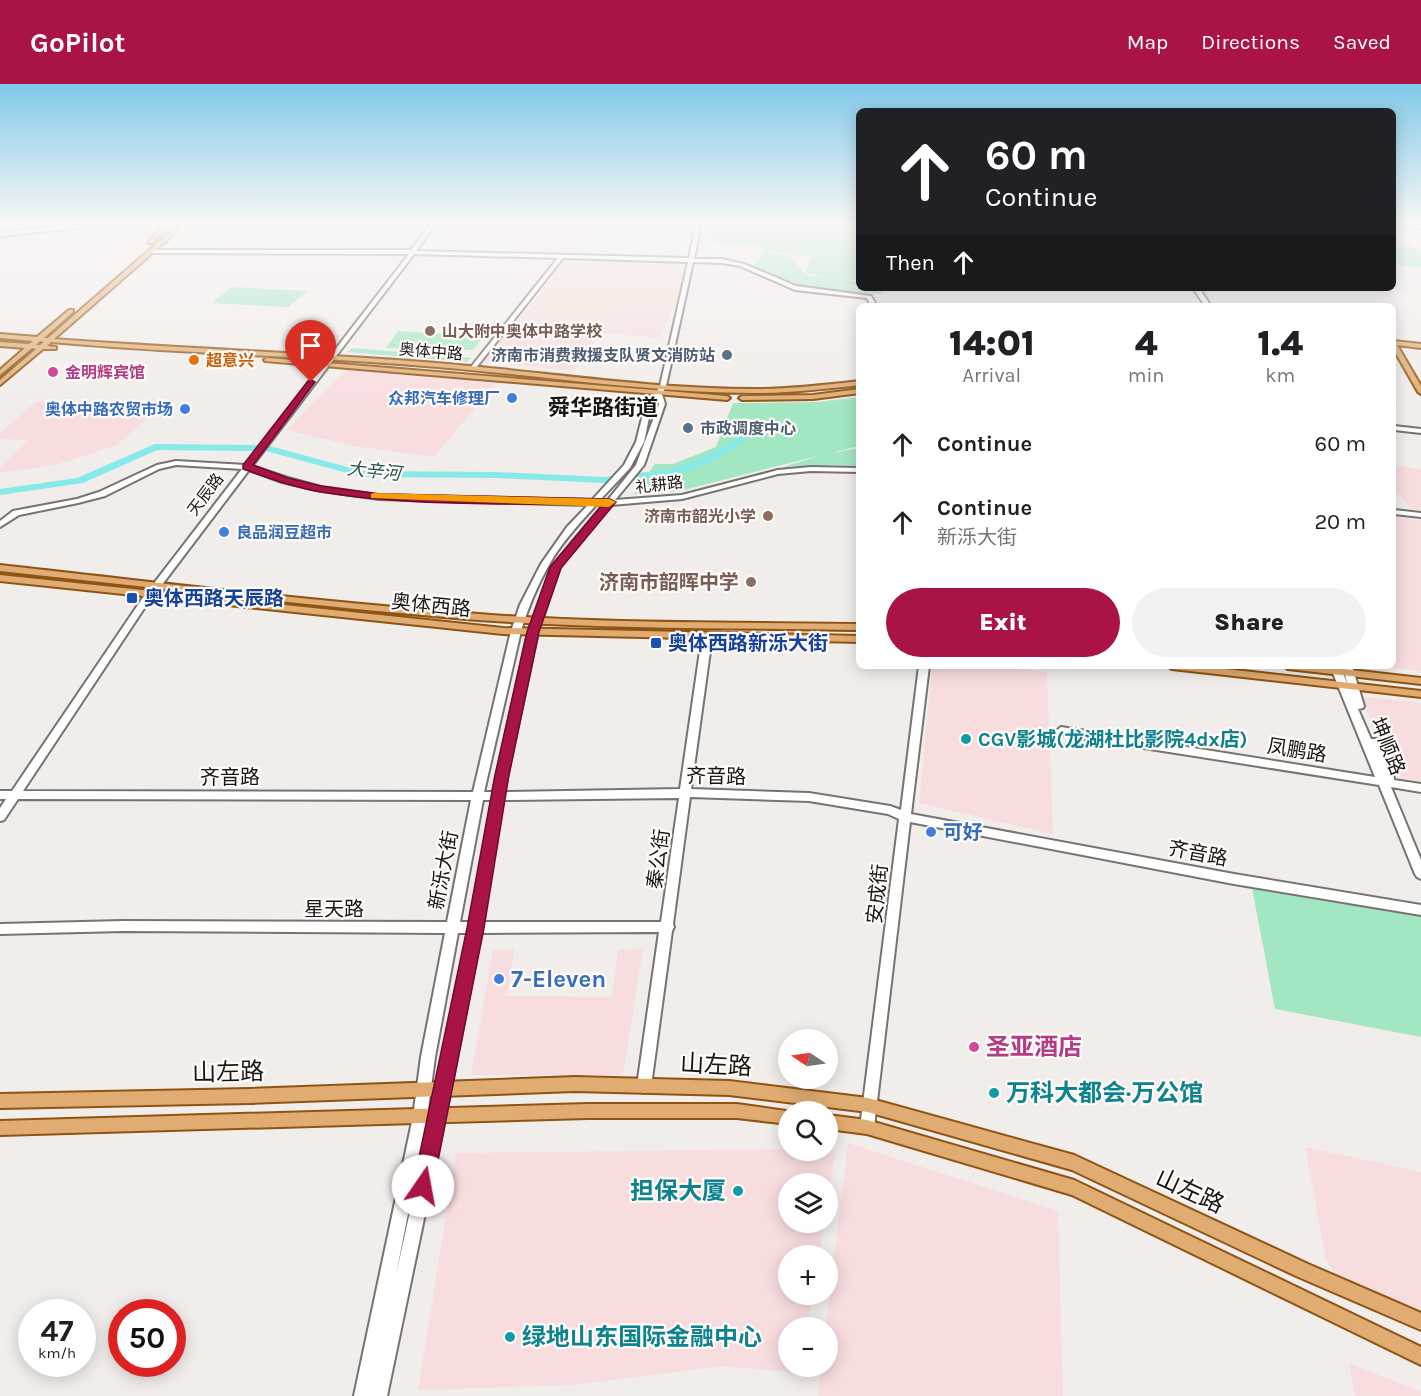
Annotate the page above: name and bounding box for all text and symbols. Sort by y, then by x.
text: GoPilot [30,26,126,59]
text: Map [1127,30,1168,54]
text: Directions [1201,30,1300,54]
text: Saved [1333,30,1391,54]
text: 60 m [985,130,1088,180]
icon: ahead [886,132,964,210]
text: Continue [985,181,1097,213]
icon: ahead [947,246,980,279]
text: Then [886,250,935,276]
pin [285,320,336,382]
place label: 山大附中奥体中路学校 [442,322,603,341]
text: 14:01 [949,322,1035,364]
text: 4 [1135,322,1157,364]
text: 1.4 [1257,322,1303,364]
marker: 山大附中奥体中路学校 [423,324,437,338]
icon: arrive [294,329,327,362]
street label: 奥体中路 [398,339,464,364]
place label: 济南市消费救援支队贤文消防站 [491,346,715,365]
marker: 济南市消费救援支队贤文消防站 [720,348,734,362]
place label: 超意兴 [206,351,254,370]
marker: 超意兴 [187,353,201,367]
place label: 金明辉宾馆 [65,363,145,382]
text: Arrival [963,364,1021,387]
text: min [1128,364,1164,387]
text: km [1265,364,1295,387]
marker: 金明辉宾馆 [46,365,60,379]
place label: 众邦汽车修理厂 [388,389,500,408]
marker: 众邦汽车修理厂 [505,391,519,405]
district label: 舜华路街道 [548,395,658,421]
place label: 奥体中路农贸市场 [45,400,173,419]
marker: 奥体中路农贸市场 [178,402,192,416]
place label: 市政调度中心 [700,419,796,438]
marker: 市政调度中心 [681,421,695,435]
icon: ahead [886,428,919,461]
text: Continue [937,431,1032,457]
text: 60 m [1315,431,1366,457]
water label: 大辛河 [346,457,405,485]
street label: 天辰路 [183,469,227,519]
street label: 礼耕路 [634,472,684,497]
text: Continue [937,495,1032,521]
icon: ahead [886,506,919,539]
place label: 济南市韶光小学 [644,507,756,526]
marker: 济南市韶光小学 [761,509,775,523]
text: 20 m [1314,509,1366,535]
place label: 良品润豆超市 [236,523,332,542]
marker: 良品润豆超市 [217,525,231,539]
text: 新泺大街 [937,526,1017,549]
place label: 济南市韶晖中学 [599,571,739,594]
marker: 济南市韶晖中学 [744,575,758,589]
place label: 奥体西路天辰路 [144,587,284,610]
button: Exit [886,588,1120,657]
button: Share [1132,588,1366,657]
street label: 奥体西路 [390,590,472,621]
marker: 奥体西路天辰路 [125,591,139,605]
place label: 奥体西路新泺大街 [668,632,828,655]
marker: 奥体西路新泺大街 [649,636,663,650]
street label: 坤顺路 [1366,714,1409,778]
place label: CGV影城(龙湖杜比影院4dx店) [978,728,1248,751]
marker: CGV影城(龙湖杜比影院4dx店) [959,732,973,746]
street label: 凤鹏路 [1265,734,1328,767]
street label: 齐音路 [686,764,746,789]
street label: 齐音路 [200,766,260,789]
place label: 可好 [943,821,983,844]
marker: 可好 [924,825,938,839]
street label: 秦公街 [643,828,674,890]
street label: 新泺大街 [425,829,462,912]
street label: 齐音路 [1166,836,1230,871]
street label: 安成街 [863,863,892,925]
street label: 星天路 [304,898,364,921]
place label: 7-Eleven [511,965,606,993]
marker: 7-Eleven [492,972,506,986]
north arrow [778,1029,838,1089]
map controls [778,1029,838,1377]
place label: 圣亚酒店 [986,1033,1082,1061]
marker: 圣亚酒店 [967,1040,981,1054]
street label: 山左路 [679,1049,753,1081]
street label: 山左路 [192,1057,264,1087]
place label: 万科大都会·万公馆 [1006,1079,1203,1107]
marker: 万科大都会·万公馆 [987,1086,1001,1100]
button: search [778,1101,838,1161]
position arrow [391,1154,455,1218]
street label: 山左路 [1151,1163,1229,1219]
button: layers [778,1173,838,1233]
place label: 担保大厦 [630,1177,726,1205]
marker: 担保大厦 [731,1184,745,1198]
button: + [778,1245,838,1305]
speed limit sign: 50 [108,1299,186,1377]
text: 47 [41,1313,73,1349]
button: − [778,1317,838,1377]
place label: 绿地山东国际金融中心 [522,1323,762,1351]
marker: 绿地山东国际金融中心 [503,1330,517,1344]
text: km/h [38,1344,76,1362]

